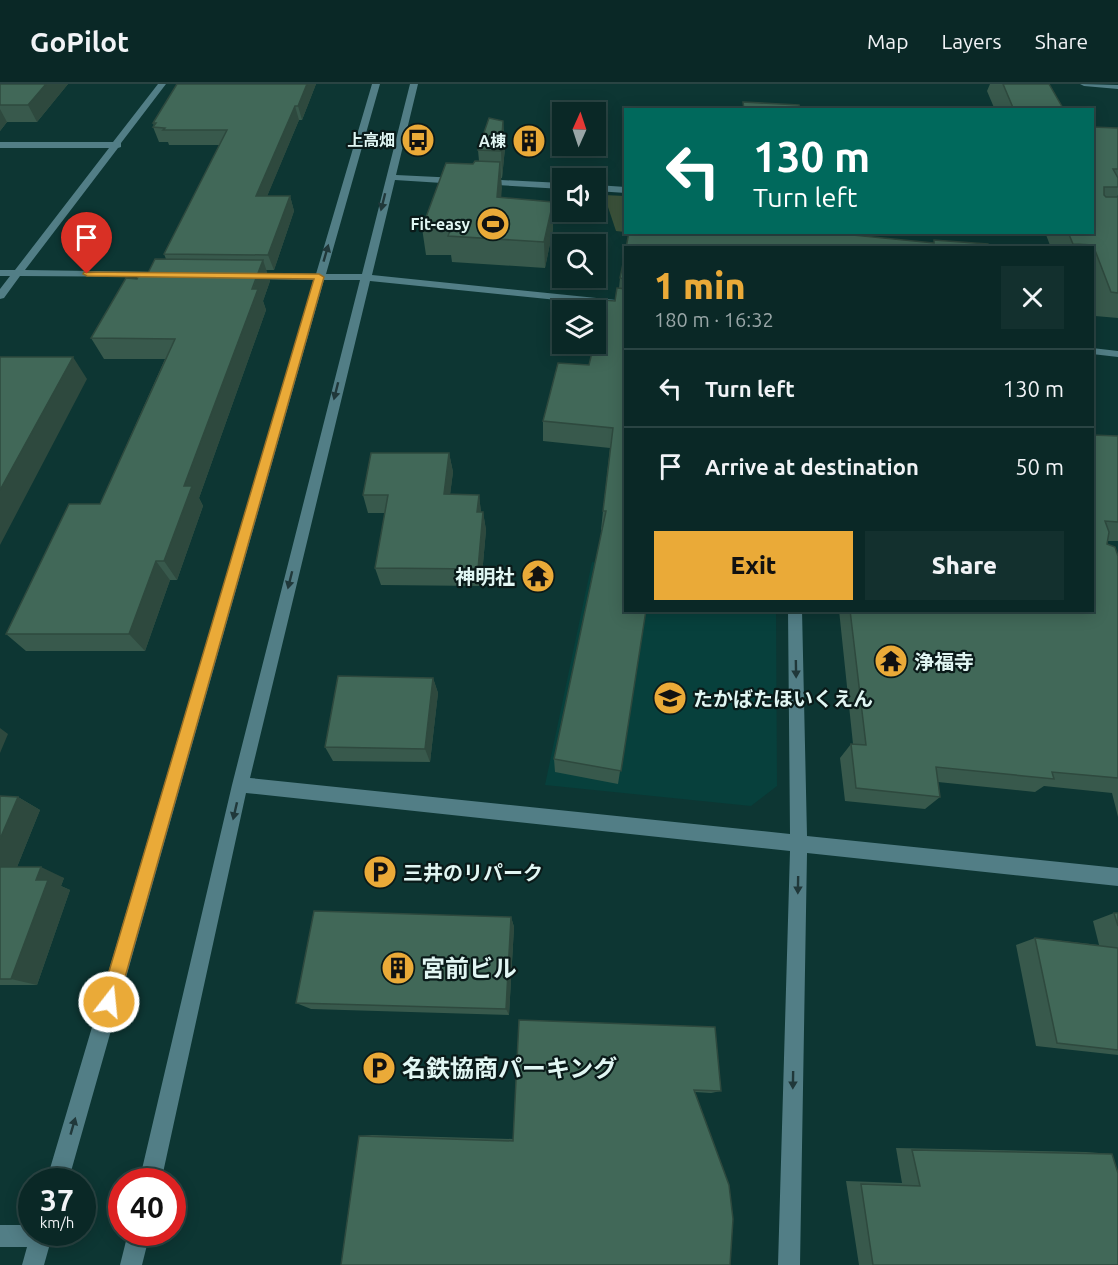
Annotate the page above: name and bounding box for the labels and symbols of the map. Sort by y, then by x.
north arrow [552,102,606,156]
bus stop icon: 上高畑 [400,122,436,158]
building icon: A棟 [511,123,547,159]
place label: 上高畑 [347,131,395,149]
place label: A棟 [479,132,506,150]
one-way arrow [378,192,388,211]
sports icon: Fit-easy [475,206,511,242]
pin [61,212,112,274]
place label: Fit-easy [411,215,470,233]
one-way arrow [322,244,331,262]
one-way arrow [331,382,341,400]
temple icon: 神明社 [520,558,556,594]
place label: 神明社 [455,565,515,588]
one-way arrow [285,571,295,590]
temple icon: 浄福寺 [873,643,909,679]
place label: 浄福寺 [914,650,974,673]
one-way arrow [791,659,801,678]
school or university icon: たかばたほいくえん [652,680,688,716]
place label: たかばたほいくえん [693,687,873,710]
one-way arrow [229,802,239,820]
parking icon: 三井のリパーク [362,854,398,890]
place label: 三井のリパーク [403,861,543,884]
one-way arrow [793,875,802,894]
building icon: 宮前ビル [380,950,416,986]
place label: 宮前ビル [421,955,517,982]
position arrow [77,970,141,1034]
parking icon: 名鉄協商パーキング [361,1050,397,1086]
place label: 名鉄協商パーキング [402,1055,617,1082]
one-way arrow [788,1070,798,1089]
one-way arrow [69,1117,78,1135]
speed limit sign: 40 [108,1168,186,1246]

